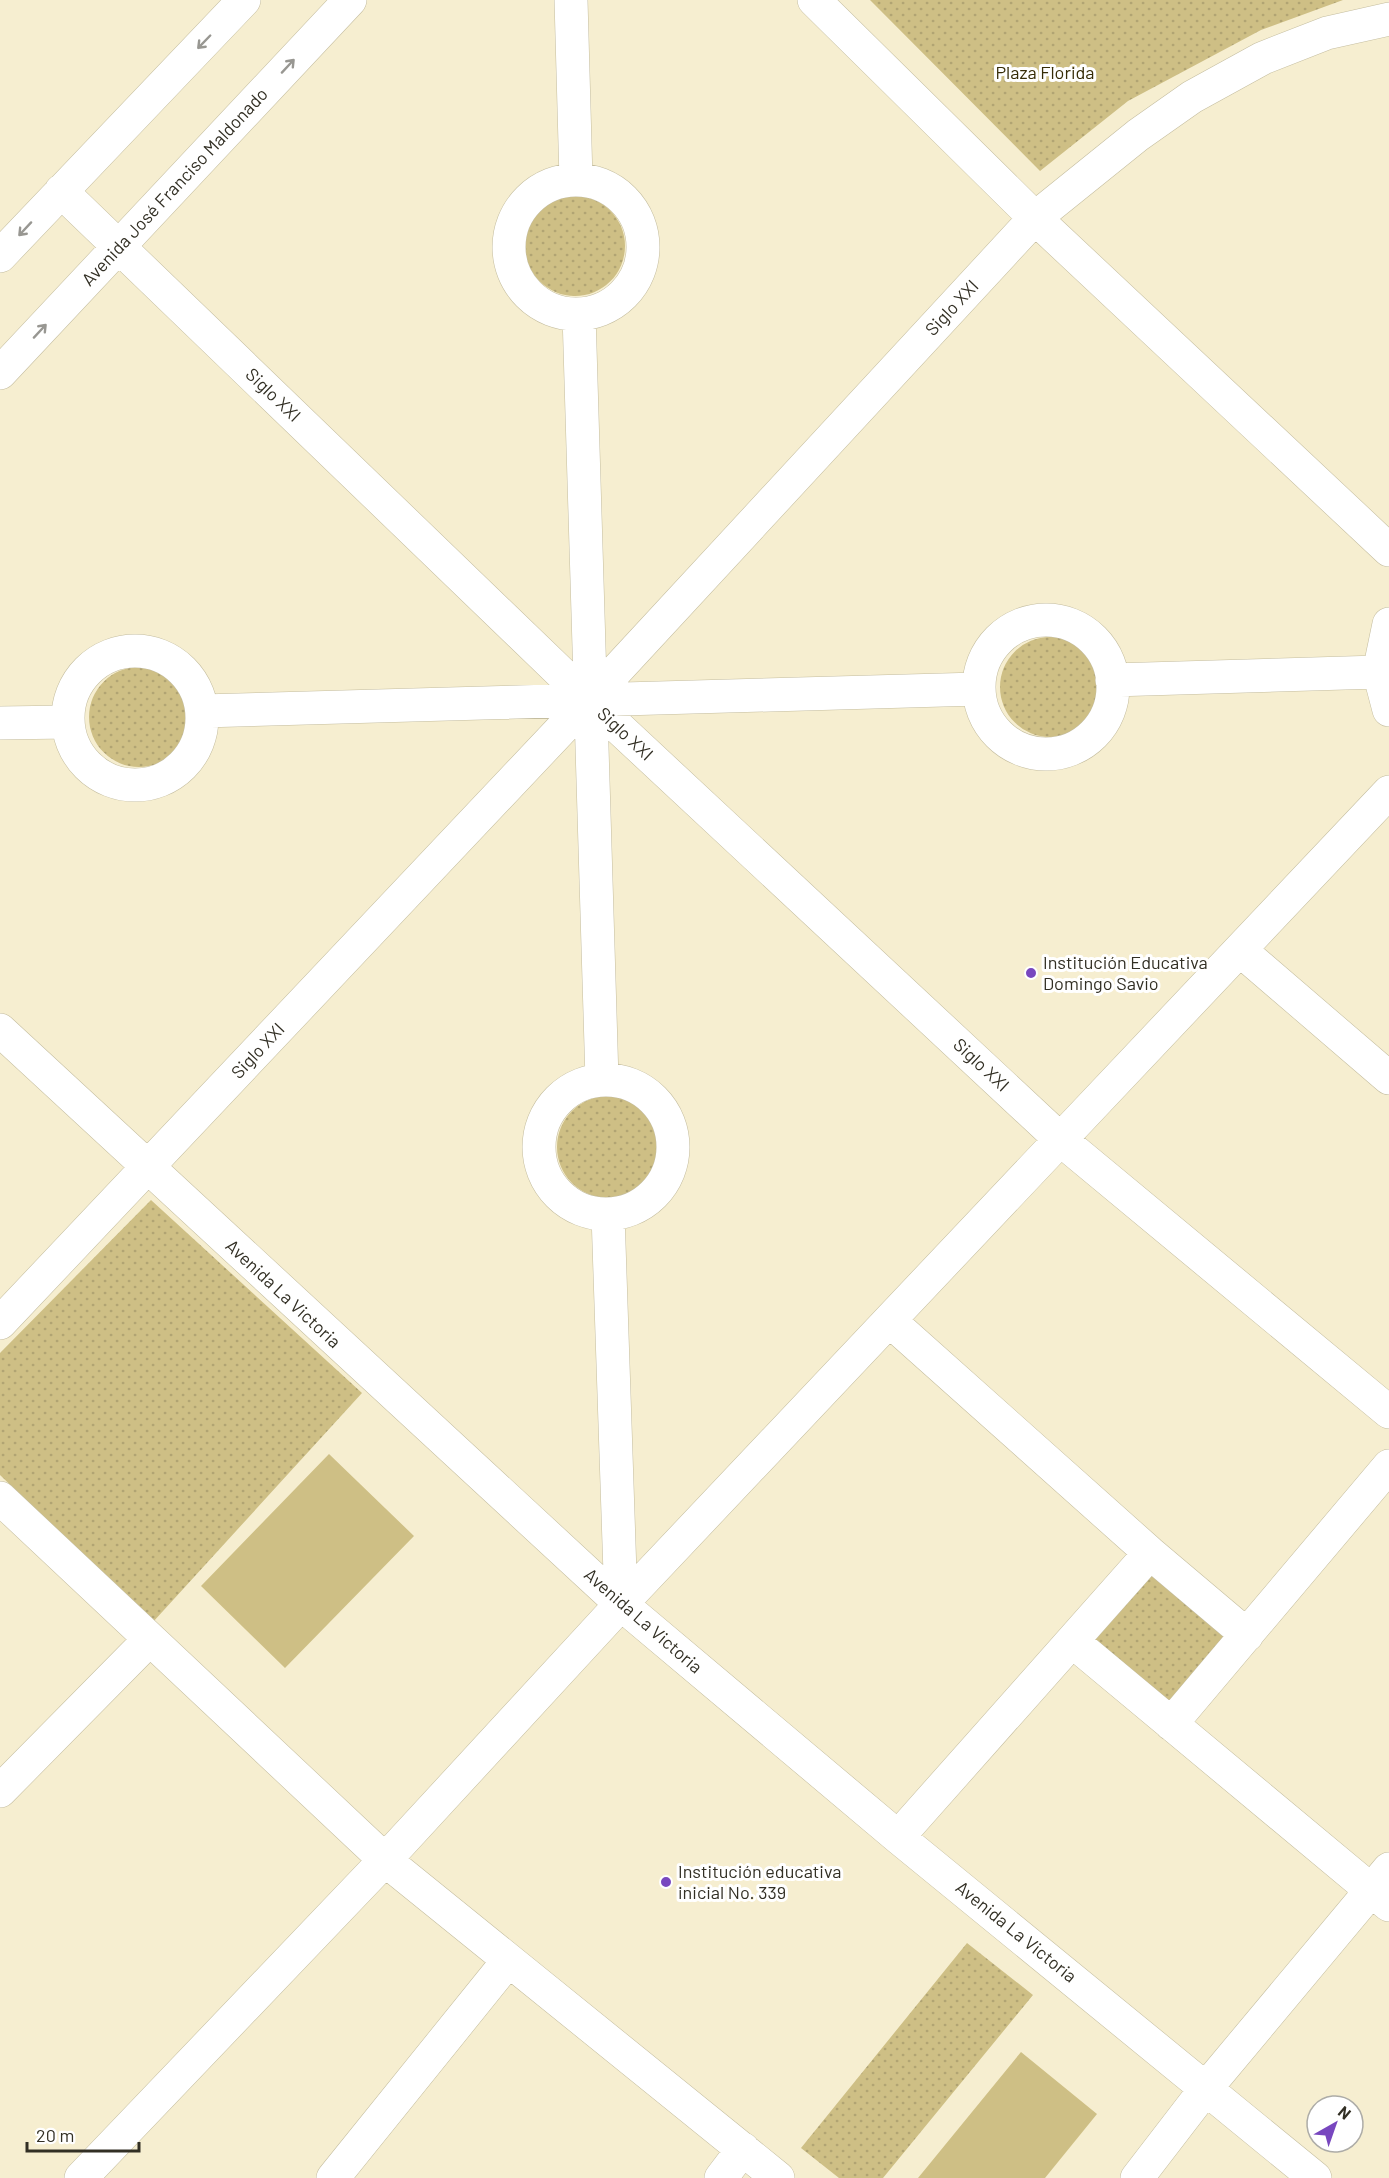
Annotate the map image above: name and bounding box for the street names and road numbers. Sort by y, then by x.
street label: Avenida José Franciso Maldonado [77,83,272,290]
street label: Siglo XXI [920,275,983,340]
street label: Siglo XXI [242,363,306,426]
street label: Siglo XXI [593,702,658,765]
street label: Siglo XXI [226,1018,289,1083]
street label: Siglo XXI [949,1033,1014,1096]
street label: Avenida La Victoria [222,1234,346,1352]
street label: Avenida La Victoria [580,1563,707,1677]
street label: Avenida La Victoria [952,1876,1082,1987]

